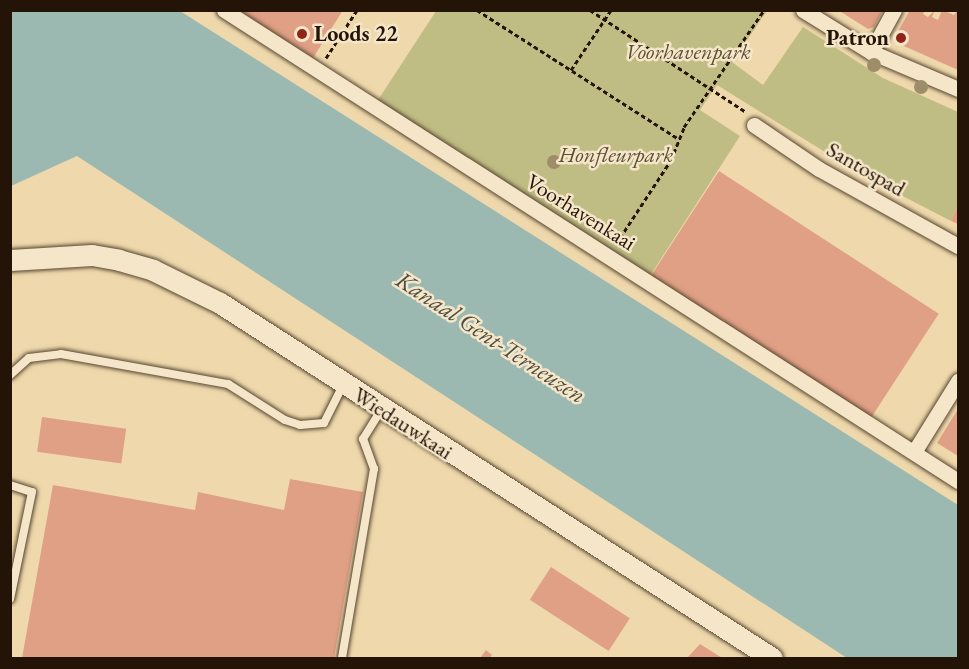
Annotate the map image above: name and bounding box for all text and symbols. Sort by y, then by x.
place label: Loods 22 [314,21,398,47]
place label: Patron [826,25,889,51]
marker: Loods 22 [295,27,309,41]
marker: Patron [894,31,908,45]
park label: Voorhavenpark [625,39,751,65]
street label: Santospad [822,136,910,202]
park label: Honfleurpark [559,142,673,168]
street label: Voorhavenkaai [521,168,641,256]
water label: Kanaal Gent-Terneuzen [391,265,591,409]
street label: Wiedauwkaai [348,381,458,465]

